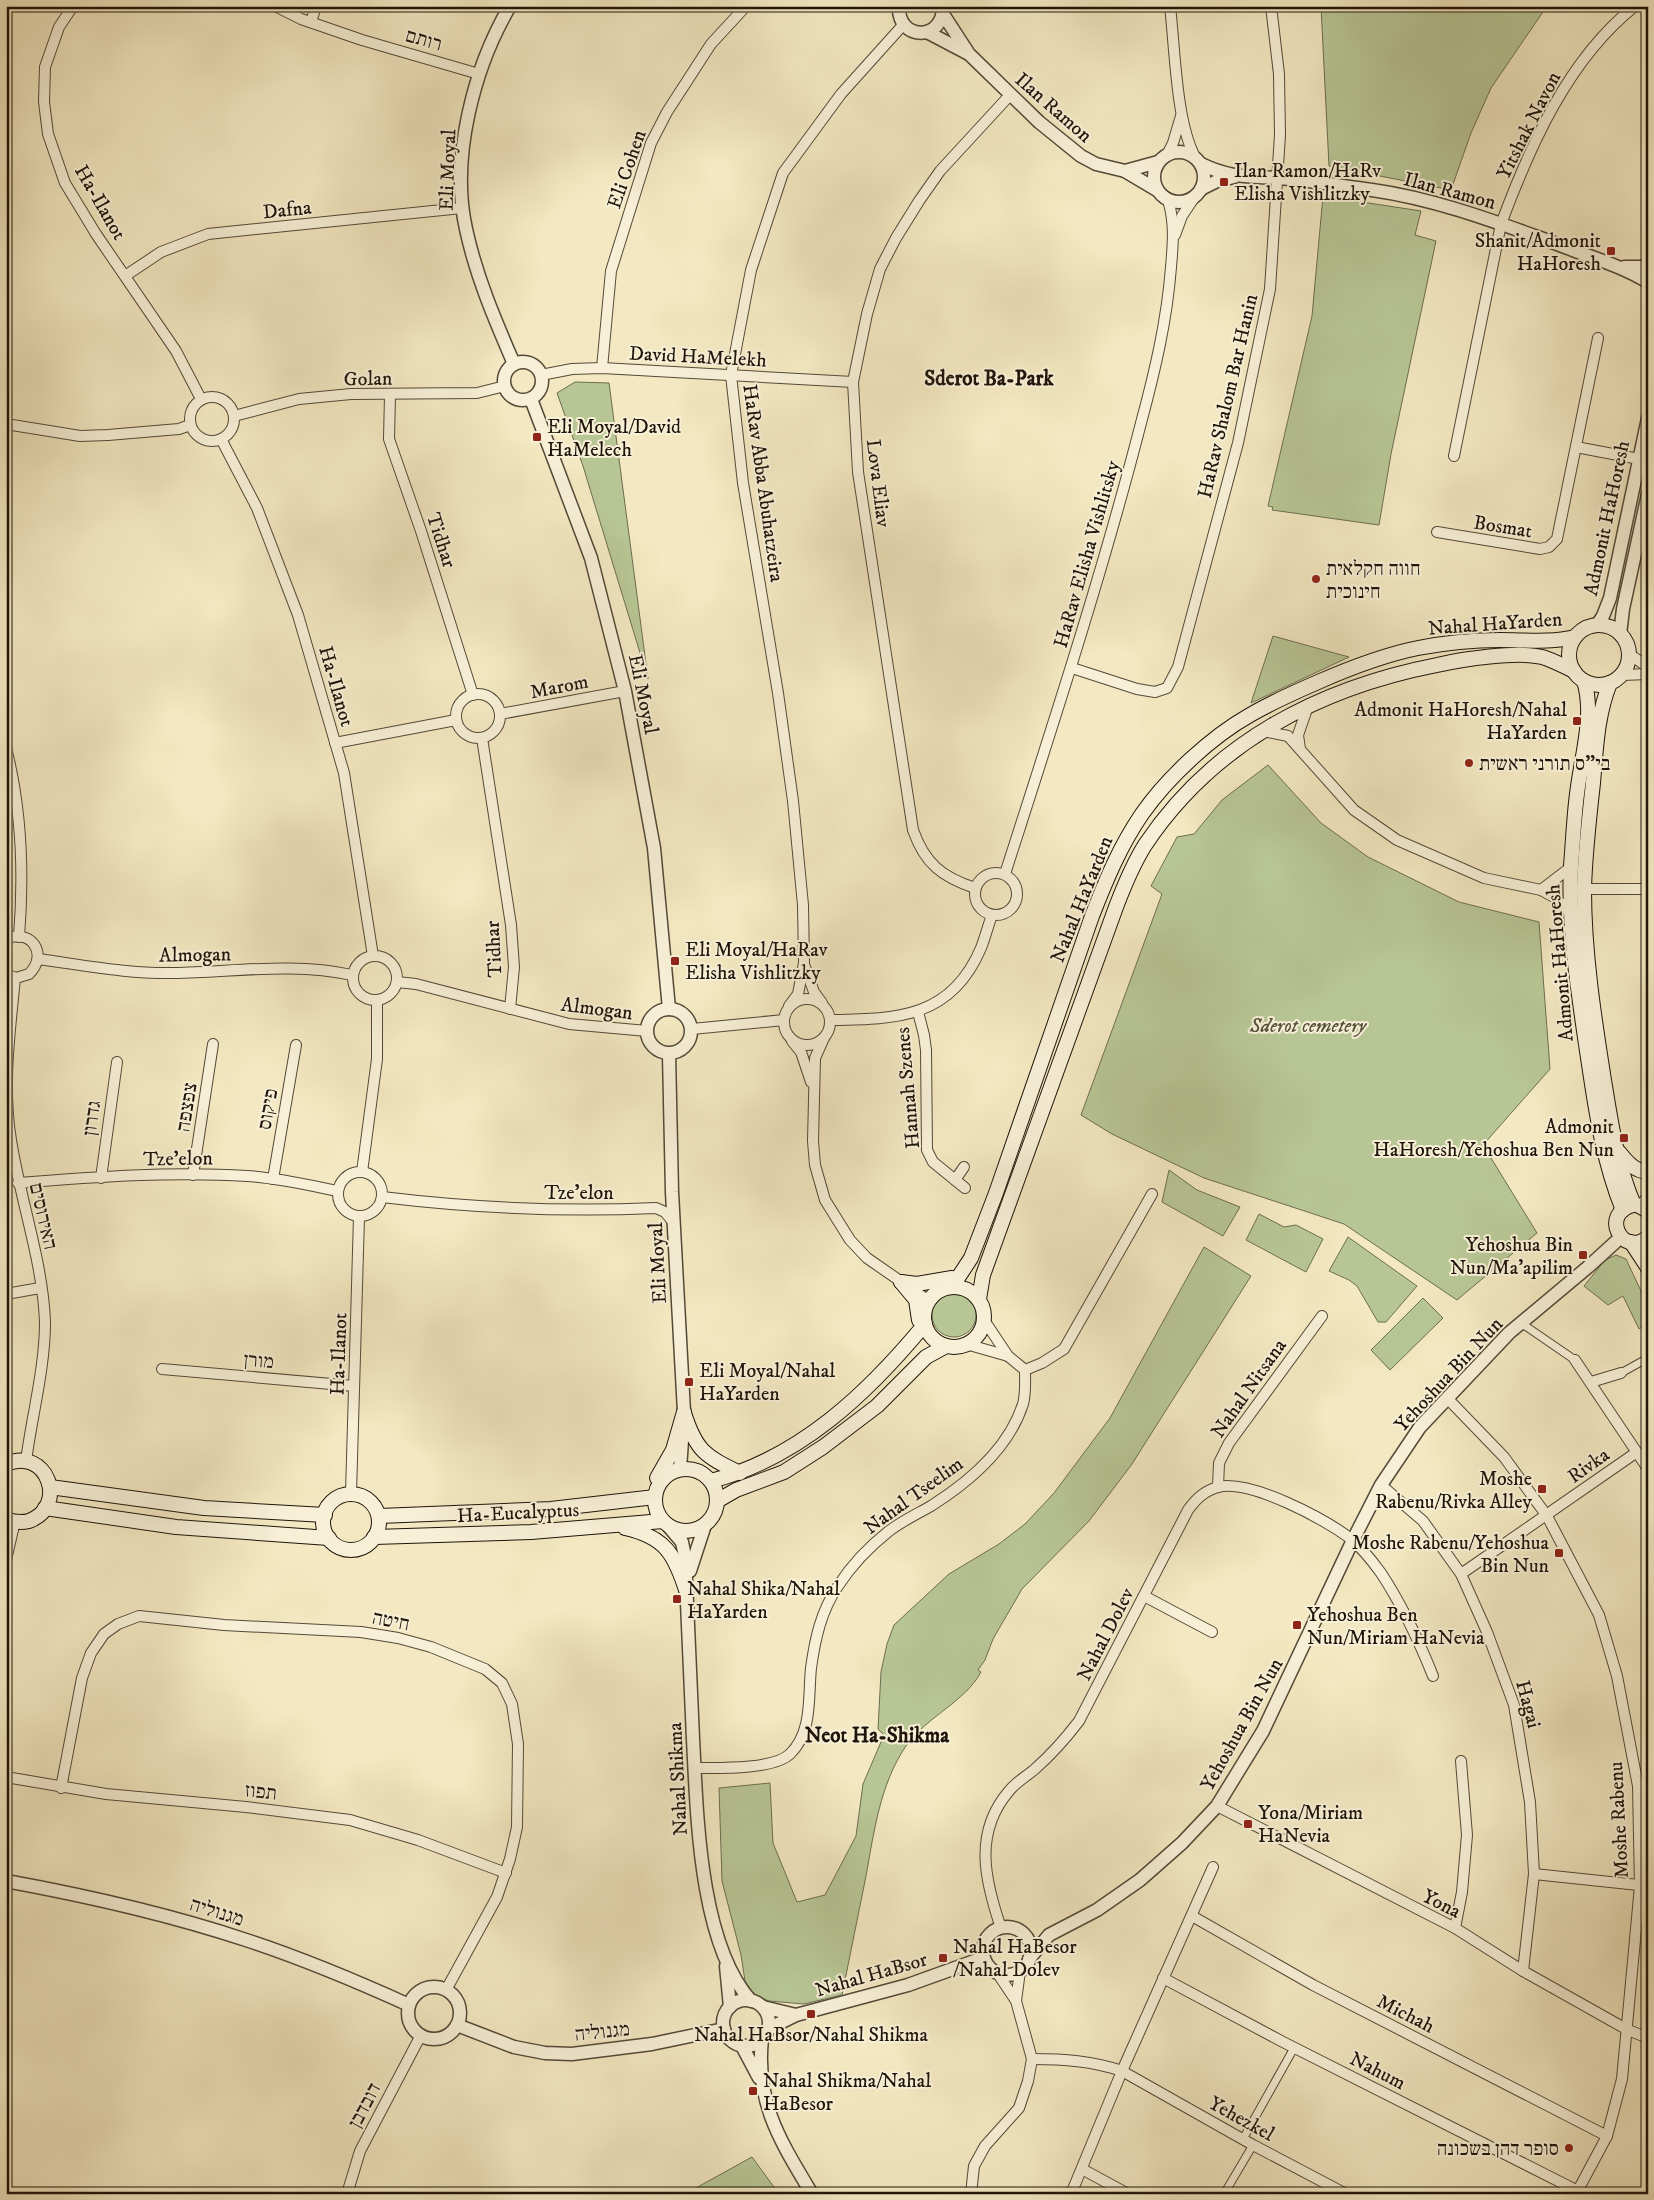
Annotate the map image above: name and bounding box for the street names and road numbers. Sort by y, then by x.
street label: רותם [402,23,445,58]
street label: Yitshak Navon [1492,67,1567,184]
street label: Ilan Ramon [1009,68,1097,149]
street label: Eli Cohen [602,126,653,212]
street label: Eli Moyal [435,129,462,211]
street label: Ha-Ilanot [68,161,131,245]
street label: Ilan Ramon [1401,167,1499,216]
street label: Dafna [262,195,313,225]
street label: HaRav Shalom Bar Hanin [1193,291,1264,501]
street label: David HaMelekh [628,341,768,374]
street label: Golan [344,367,393,392]
street label: HaRav Abba Abuhatzeira [736,383,789,584]
street label: Lova Eliav [860,438,895,529]
street label: Admonit HaHoresh [1579,438,1636,598]
street label: HaRav Elisha Vishlitsky [1049,457,1126,651]
street label: Tidhar [420,510,461,572]
street label: Bosmat [1472,511,1534,544]
street label: Nahal HaYarden [1427,607,1564,642]
street label: Ha-Ilanot [312,643,359,730]
street label: Eli Moyal [622,652,663,737]
street label: Marom [528,670,591,705]
street label: Nahal HaYarden [1046,832,1119,967]
street label: Admonit HaHoresh [1541,883,1580,1043]
street label: Tidhar [481,919,508,978]
street label: Almogan [159,942,232,969]
street label: Almogan [560,993,635,1026]
street label: Hannah Szenes [891,1026,926,1150]
street label: צפצפה [171,1081,204,1134]
street label: פיקוס [253,1087,284,1132]
street label: גדרון [78,1099,107,1137]
street label: Tze'elon [143,1146,214,1173]
street label: האירוסים [23,1181,62,1252]
street label: Tze'elon [544,1181,614,1206]
street label: Eli Moyal [644,1222,673,1304]
street label: Ha-Ilanot [326,1312,353,1396]
street label: Yehoshua Bin Nun [1390,1312,1509,1438]
street label: Nahal Nitsana [1206,1334,1293,1443]
street label: מורן [243,1348,275,1375]
street label: Rivka [1563,1443,1615,1489]
street label: Nahal Tseelim [859,1452,968,1541]
street label: Ha-Eucalyptus [456,1498,580,1529]
street label: Nahal Dolev [1072,1584,1141,1685]
street label: חיטה [370,1606,412,1637]
street label: Yehoshua Bin Nun [1196,1654,1289,1795]
street label: Hagai [1509,1678,1546,1731]
street label: Nahal Shikma [663,1721,694,1836]
street label: Moshe Rabenu [1604,1761,1635,1879]
street label: תפוז [244,1778,278,1807]
street label: Yona [1418,1884,1465,1925]
street label: מגנוליה [186,1892,247,1933]
street label: Nahal HaBsor [812,1947,931,2003]
street label: Michah [1372,1989,1439,2040]
street label: מגנוליה [573,2017,631,2048]
street label: Nahum [1345,2047,1410,2096]
street label: דובדבן [343,2079,387,2133]
street label: Yehezkel [1204,2091,1278,2147]

